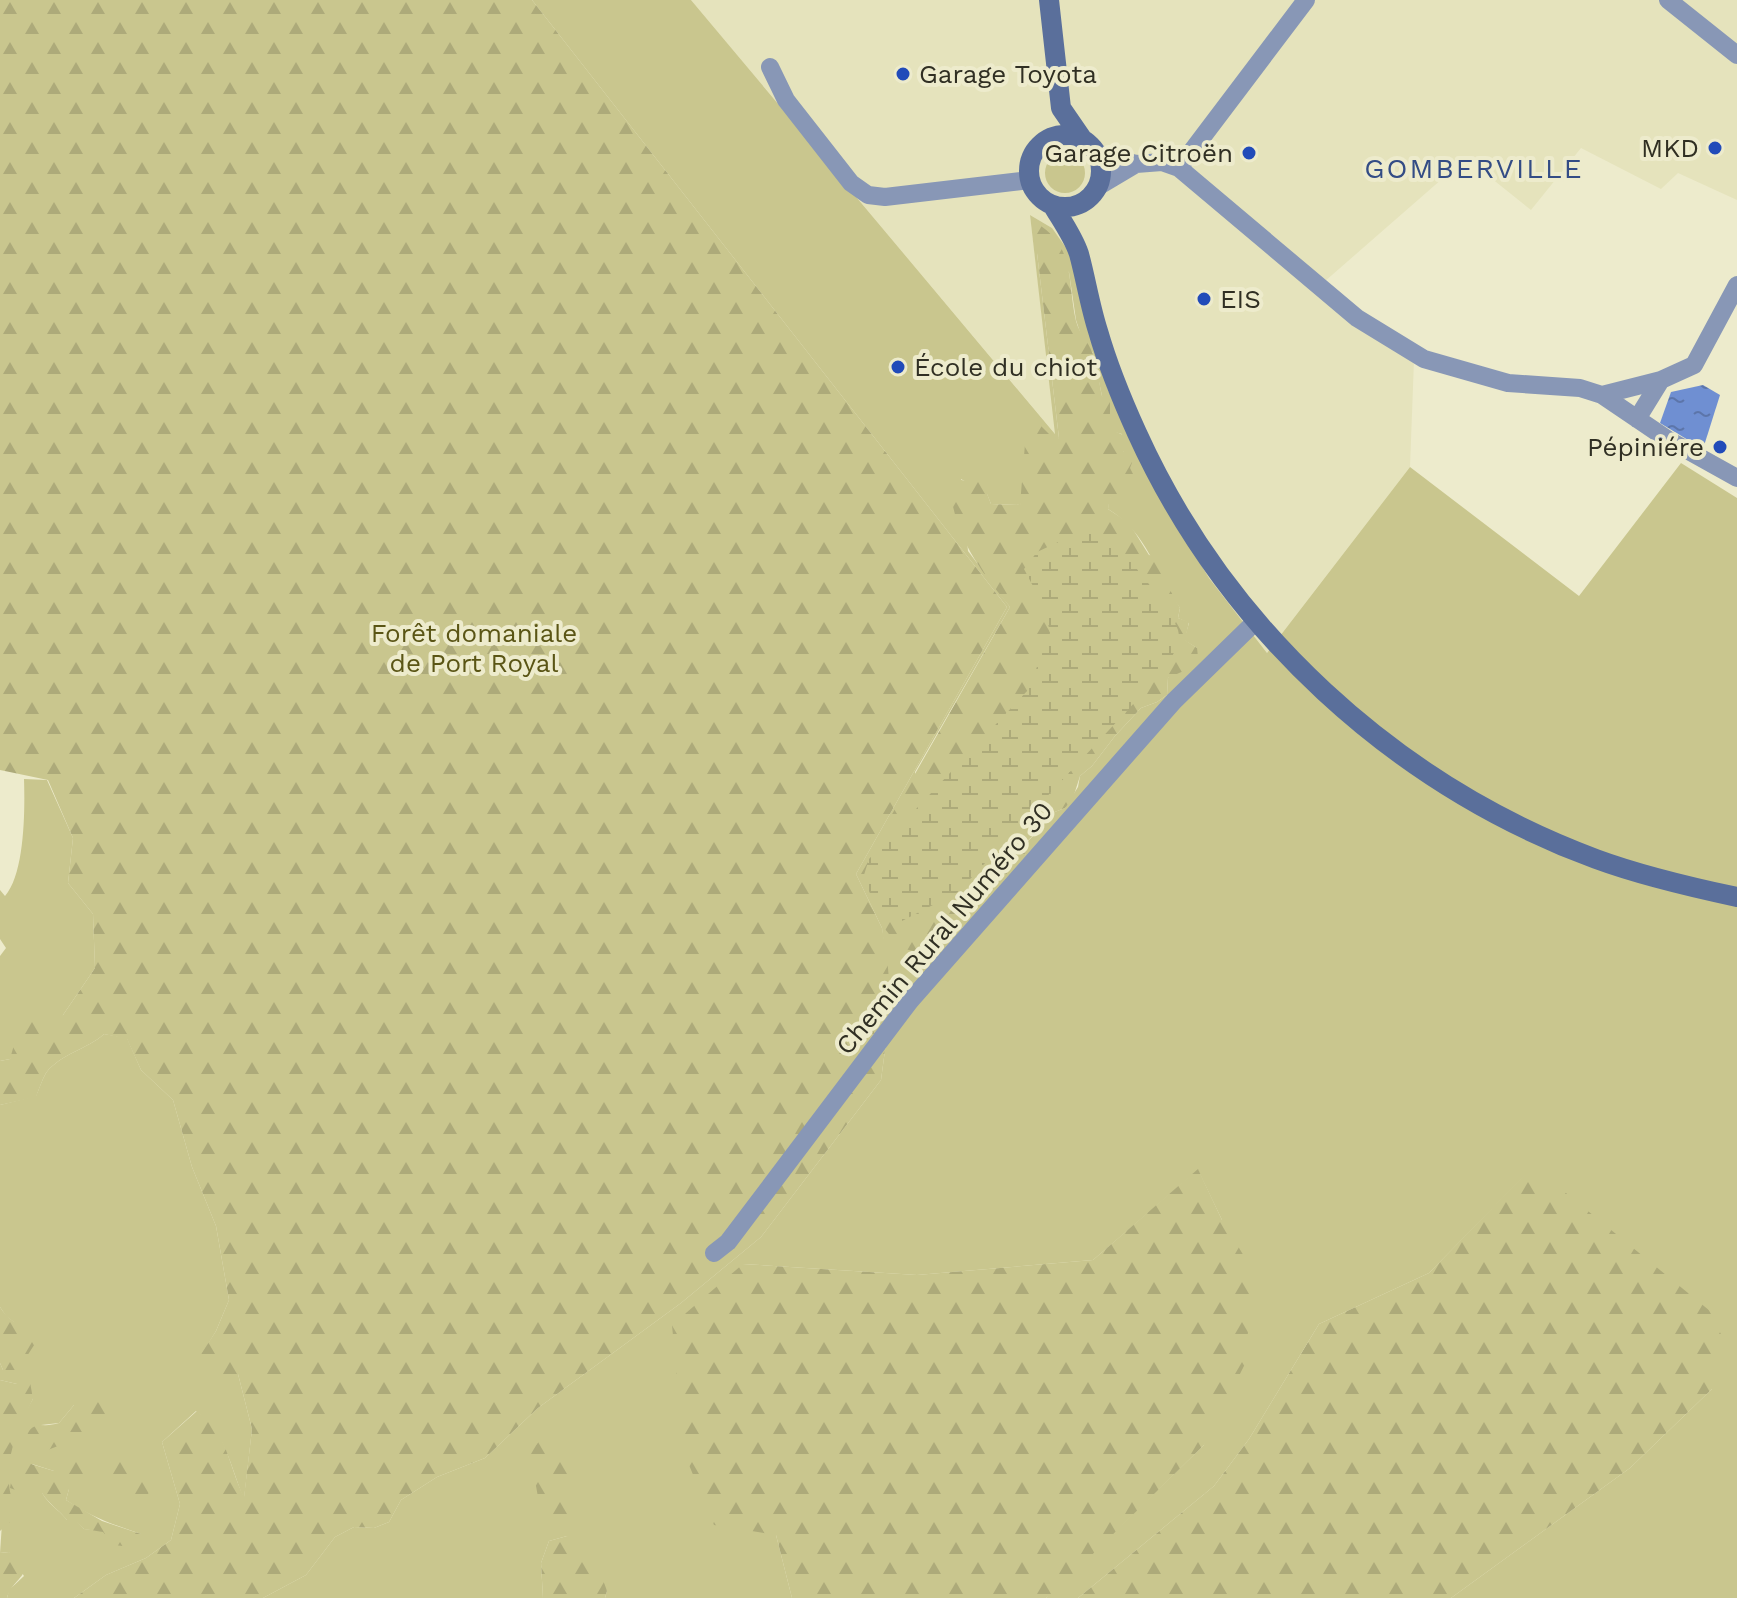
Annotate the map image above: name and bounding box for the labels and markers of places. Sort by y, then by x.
place label: Garage Toyota [919,59,1097,89]
marker: Garage Toyota [894,65,912,83]
place label: MKD [1641,133,1699,163]
place label: Garage Citroën [1044,138,1233,168]
marker: MKD [1706,139,1724,157]
marker: Garage Citroën [1240,144,1258,162]
place label: EIS [1220,284,1261,314]
marker: EIS [1195,290,1213,308]
place label: École du chiot [914,352,1097,382]
marker: École du chiot [889,358,907,376]
place label: Pépiniére [1587,432,1704,462]
marker: Pépiniére [1711,438,1729,456]

